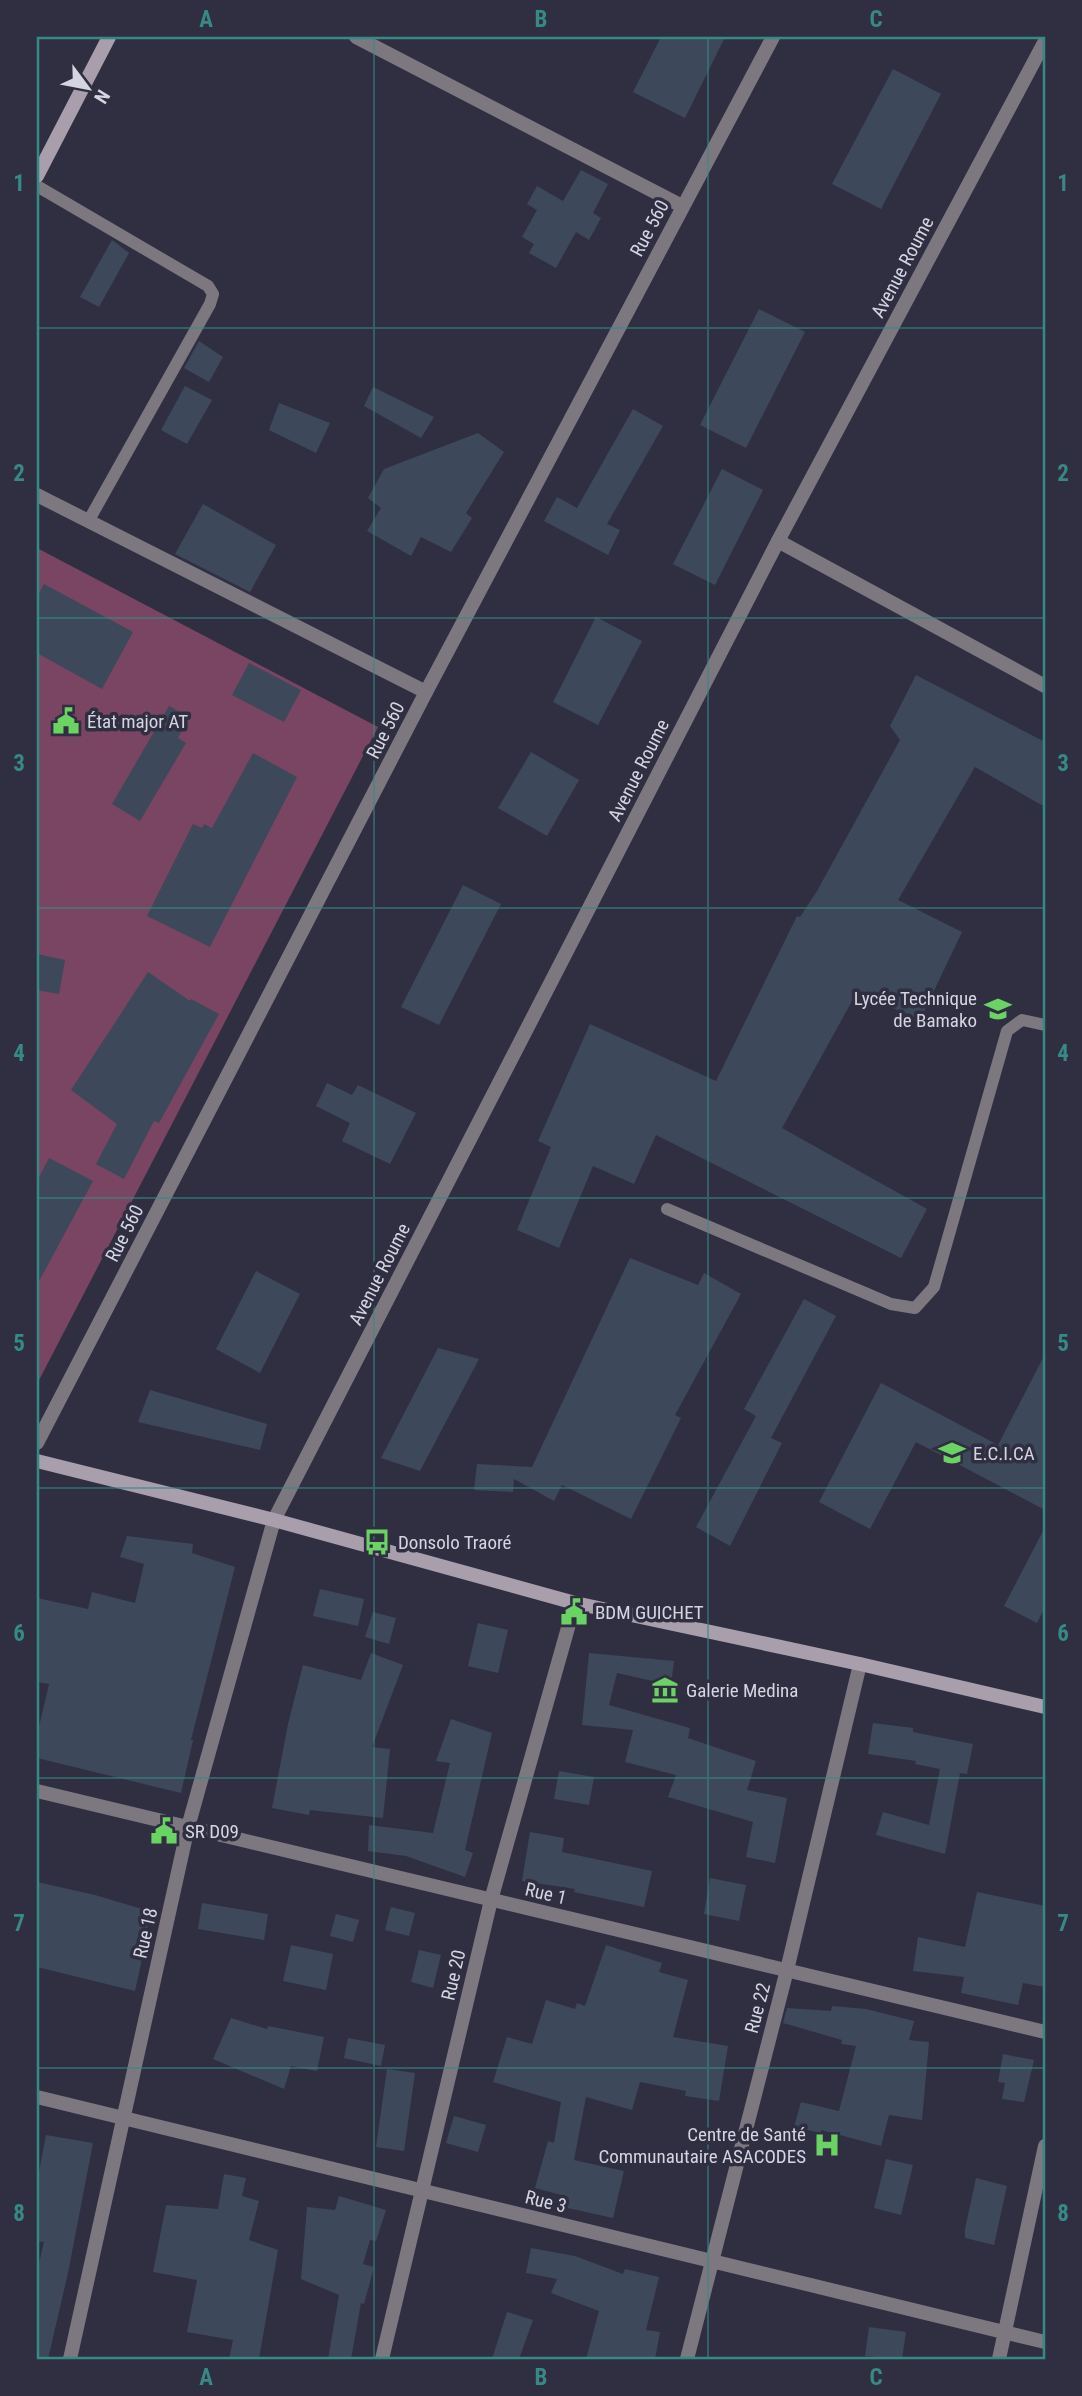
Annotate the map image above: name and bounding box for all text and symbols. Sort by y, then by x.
text: A [199,6,213,33]
text: B [535,6,547,33]
text: C [869,6,883,33]
north arrow [52,52,122,122]
text: N [89,86,115,108]
text: 1 [13,170,25,197]
text: 1 [1057,170,1069,197]
street label: Rue 560 [625,196,674,260]
street label: Avenue Roume [866,213,939,322]
text: 2 [13,460,25,487]
text: 2 [1057,460,1069,487]
street label: Rue 560 [361,698,409,762]
public building icon: État major AT [51,706,81,736]
place label: État major AT [87,710,188,733]
street label: Avenue Roume [603,715,674,825]
text: 3 [13,750,25,777]
text: 3 [1057,750,1069,777]
place label: Lycée Technique de Bamako [854,987,977,1032]
school or university icon: Lycée Technique de Bamako [983,994,1013,1024]
text: 4 [13,1040,25,1067]
text: 4 [1057,1040,1069,1067]
street label: Rue 560 [100,1201,148,1265]
street label: Avenue Roume [344,1219,415,1329]
text: 5 [13,1330,25,1357]
text: 5 [1057,1330,1069,1357]
school or university icon: E.C.I.CA [937,1438,967,1468]
place label: E.C.I.CA [973,1442,1035,1465]
bus stop icon: Donsolo Traoré [362,1527,392,1557]
place label: Donsolo Traoré [398,1531,512,1554]
public building icon: BDM GUICHET [559,1597,589,1627]
place label: BDM GUICHET [595,1601,704,1624]
text: 6 [13,1620,25,1647]
text: 6 [1057,1620,1069,1647]
museum icon: Galerie Medina [650,1675,680,1705]
place label: Galerie Medina [686,1679,798,1702]
public building icon: SR D09 [149,1816,179,1846]
place label: SR D09 [185,1820,239,1843]
street label: Rue 1 [523,1878,569,1909]
street label: Rue 18 [129,1906,162,1961]
text: 7 [13,1910,25,1937]
text: 7 [1057,1910,1069,1937]
street label: Rue 20 [437,1948,470,2003]
street label: Rue 22 [740,1980,775,2036]
place label: Centre de Santé Communautaire ASACODES [598,2123,806,2168]
hospital icon: Centre de Santé Communautaire ASACODES [812,2130,842,2160]
street label: Rue 3 [523,2185,569,2218]
text: 8 [13,2200,25,2227]
text: 8 [1057,2200,1069,2227]
text: A [199,2364,213,2391]
text: B [535,2364,547,2391]
text: C [869,2364,883,2391]

